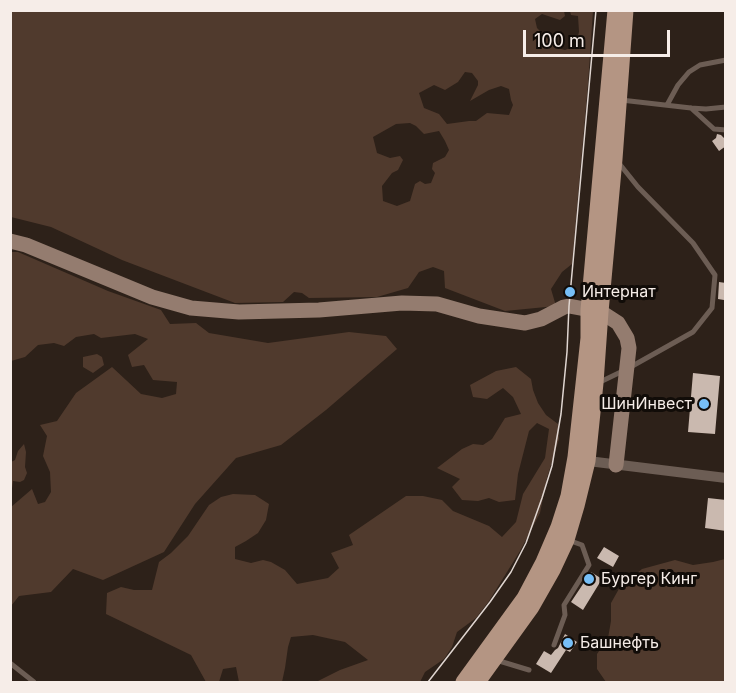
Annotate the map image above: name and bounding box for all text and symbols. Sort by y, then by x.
scale bar [526,18,673,56]
text: 100 m [534,30,585,51]
place label: Интернат [582,282,656,302]
marker: Интернат [563,285,577,299]
place label: ШинИнвест [601,394,692,414]
marker: ШинИнвест [697,397,711,411]
place label: Бургер Кинг [601,569,697,589]
marker: Бургер Кинг [582,572,596,586]
place label: Башнефть [580,633,659,653]
marker: Башнефть [561,636,575,650]

